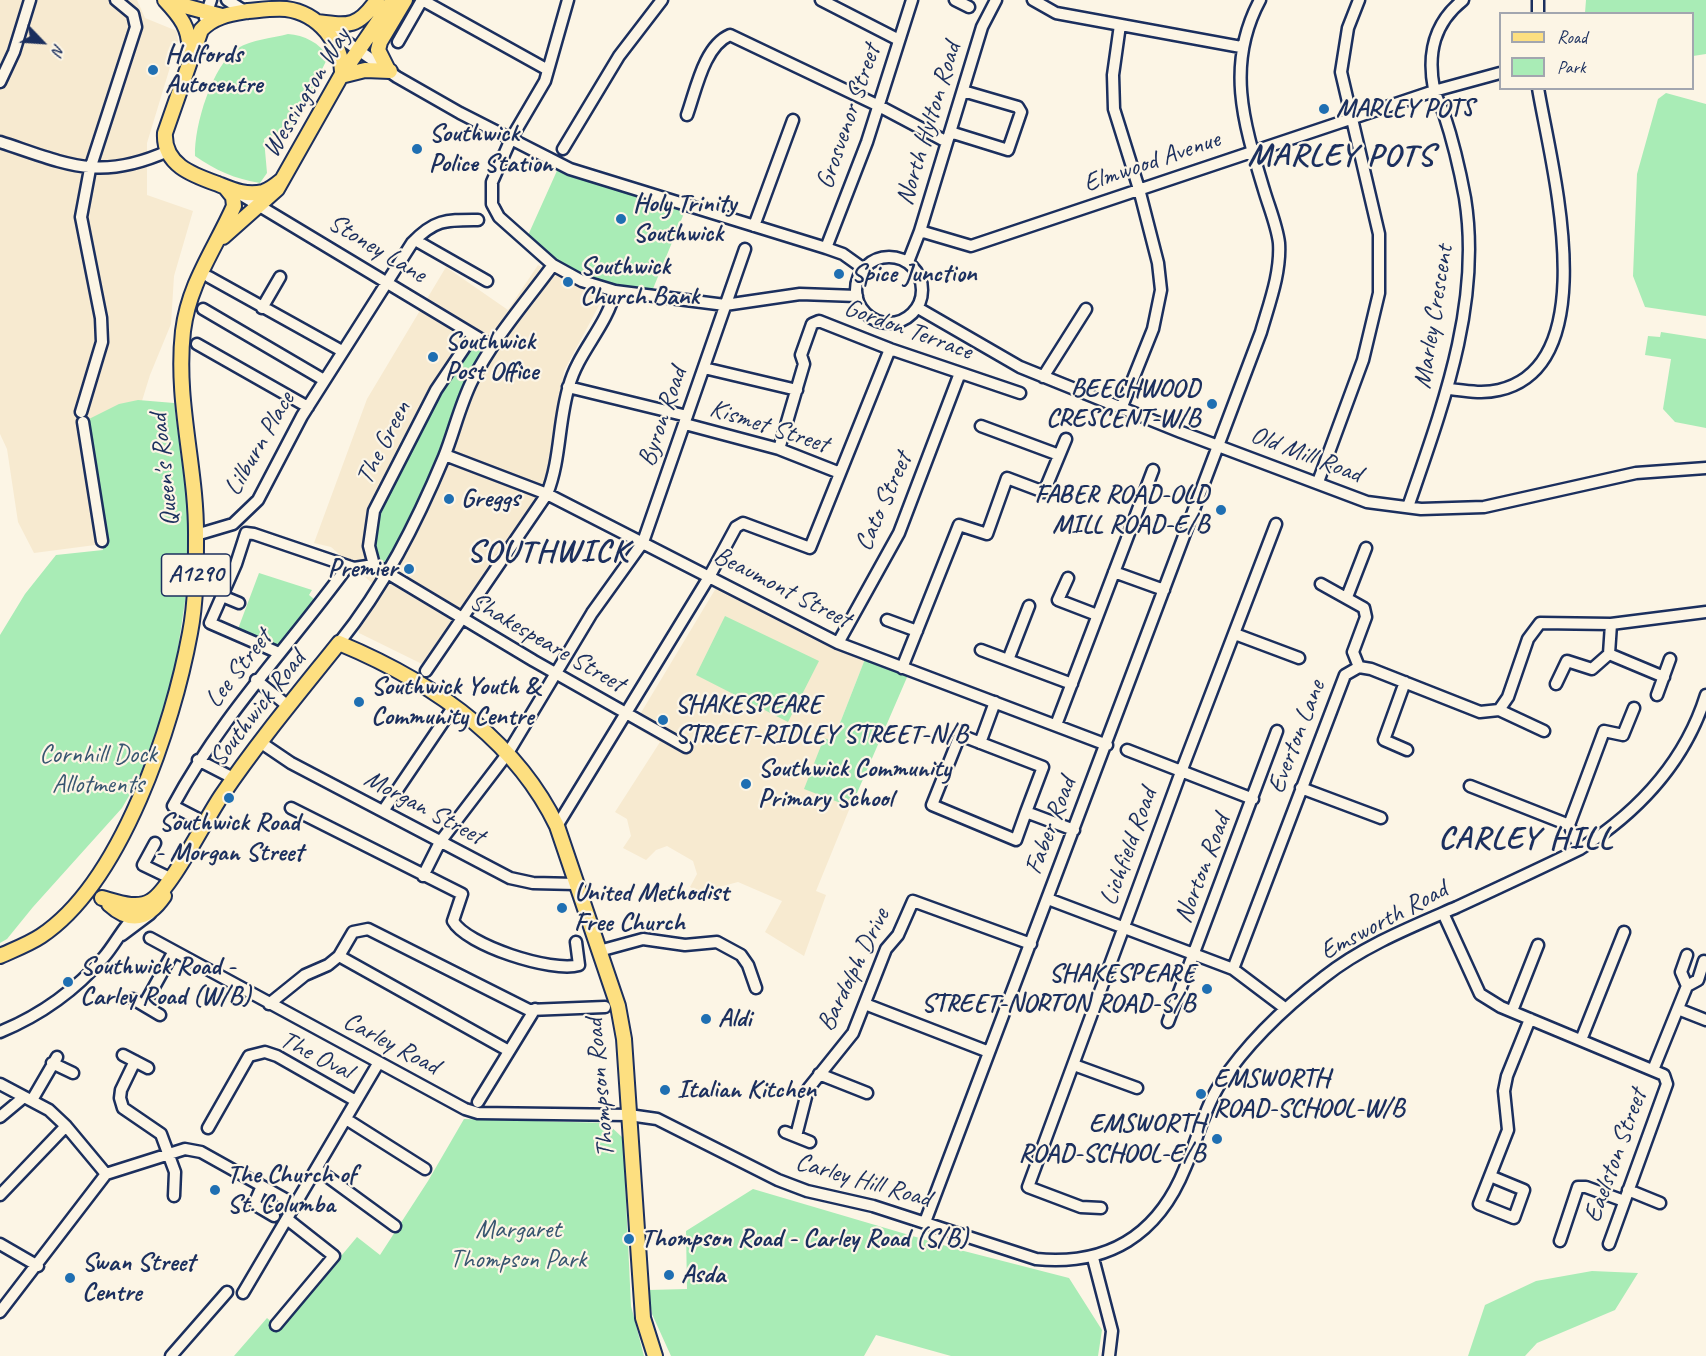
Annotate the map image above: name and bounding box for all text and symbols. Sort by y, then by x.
north arrow [12,12,72,72]
legend [1499,12,1694,90]
street label: Wessington Way [256,23,358,163]
text: Road [1557,26,1587,48]
place label: Halfords Autocentre [165,39,262,100]
street label: North Hylton Road [889,39,969,209]
text: N [47,41,69,58]
street label: Grosvenor Street [810,41,888,193]
text: Park [1557,56,1586,78]
marker: Halfords Autocentre [146,63,160,77]
place label: MARLEY POTS [1336,93,1474,125]
marker: MARLEY POTS [1317,102,1331,116]
place label: Southwick Police Station [429,118,552,180]
street label: Elmwood Avenue [1080,124,1224,200]
district label: MARLEY POTS [1248,138,1434,176]
marker: Southwick Police Station [410,142,424,156]
place label: Holy Trinity Southwick [633,188,736,249]
street label: Stoney Lane [322,208,432,290]
marker: Holy Trinity Southwick [614,212,628,226]
street label: Marley Crescent [1407,243,1461,391]
place label: Southwick Church Bank [580,251,699,312]
place label: Spice Junction [851,258,977,290]
marker: Spice Junction [832,267,846,281]
marker: Southwick Church Bank [561,275,575,289]
street label: Gordon Terrace [840,292,976,368]
place label: Southwick Post Office [445,326,538,388]
marker: Southwick Post Office [426,350,440,364]
street label: Byron Road [632,363,694,471]
place label: BEECHWOOD CRESCENT-W/B [1046,373,1200,434]
street label: Lilburn Place [218,387,302,501]
street label: Kismet Street [706,393,832,461]
street label: The Green [350,396,418,490]
marker: BEECHWOOD CRESCENT-W/B [1205,397,1219,411]
street label: Queen's Road [144,412,186,528]
street label: Old Mill Road [1246,420,1366,490]
street label: Cato Street [849,448,919,556]
place label: FABER ROAD-OLD MILL ROAD-E/B [1034,479,1209,540]
place label: Greggs [461,483,520,515]
marker: Greggs [442,492,456,506]
marker: FABER ROAD-OLD MILL ROAD-E/B [1214,503,1228,517]
district label: SOUTHWICK [467,534,629,572]
street label: Beaumont Street [708,540,856,636]
place label: Premier [328,553,397,585]
road number: A1290 [162,554,230,596]
marker: Premier [402,562,416,576]
street label: Shakespeare Street [464,586,630,700]
street label: Lee Street [199,624,279,714]
street label: Southwick Road [203,645,313,773]
place label: Southwick Youth & Community Centre [371,671,539,732]
street label: Everton Lane [1261,676,1333,798]
place label: SHAKESPEARE STREET-RIDLEY STREET-N/B [675,689,968,750]
marker: Southwick Youth & Community Centre [352,695,366,709]
marker: SHAKESPEARE STREET-RIDLEY STREET-N/B [656,713,670,727]
park label: Cornhill Dock Allotments [39,739,157,800]
place label: Southwick Community Primary School [758,753,951,814]
street label: Morgan Street [359,763,489,853]
street label: Faber Road [1018,773,1084,879]
marker: Southwick Community Primary School [739,777,753,791]
street label: Lichfield Road [1093,784,1165,910]
marker: Southwick Road - Morgan Street [222,791,236,805]
place label: Southwick Road - Morgan Street [155,807,303,868]
street label: Norton Road [1168,810,1238,928]
district label: CARLEY HILL [1439,821,1613,859]
street label: Emsworth Road [1315,875,1453,967]
place label: United Methodist Free Church [574,877,729,939]
marker: United Methodist Free Church [555,901,569,915]
street label: Bardolph Drive [811,904,897,1036]
place label: Southwick Road - Carley Road (W/B) [80,951,251,1012]
place label: SHAKESPEARE STREET-NORTON ROAD-S/B [921,958,1195,1020]
marker: Southwick Road - Carley Road (W/B) [61,975,75,989]
marker: SHAKESPEARE STREET-NORTON ROAD-S/B [1200,982,1214,996]
place label: Aldi [718,1003,751,1035]
street label: Carley Road [338,1006,444,1082]
marker: Aldi [699,1012,713,1026]
street label: Thompson Road [579,1017,623,1159]
street label: The Oval [275,1025,357,1087]
place label: EMSWORTH ROAD-SCHOOL-W/B [1213,1063,1404,1124]
place label: Italian Kitchen [677,1074,816,1106]
marker: Italian Kitchen [658,1083,672,1097]
street label: Eaelston Street [1578,1085,1654,1227]
marker: EMSWORTH ROAD-SCHOOL-W/B [1194,1087,1208,1101]
place label: EMSWORTH ROAD-SCHOOL-E/B [1019,1108,1205,1170]
marker: EMSWORTH ROAD-SCHOOL-E/B [1210,1132,1224,1146]
street label: Carley Hill Road [792,1147,934,1215]
place label: The Church of St. Columba [227,1159,356,1220]
marker: The Church of St. Columba [208,1183,222,1197]
park label: Margaret Thompson Park [450,1214,586,1276]
place label: Thompson Road - Carley Road (S/B) [641,1223,968,1255]
marker: Thompson Road - Carley Road (S/B) [622,1232,636,1246]
place label: Swan Street Centre [82,1247,195,1308]
place label: Asda [681,1259,725,1291]
marker: Asda [662,1268,676,1282]
marker: Swan Street Centre [63,1271,77,1285]

